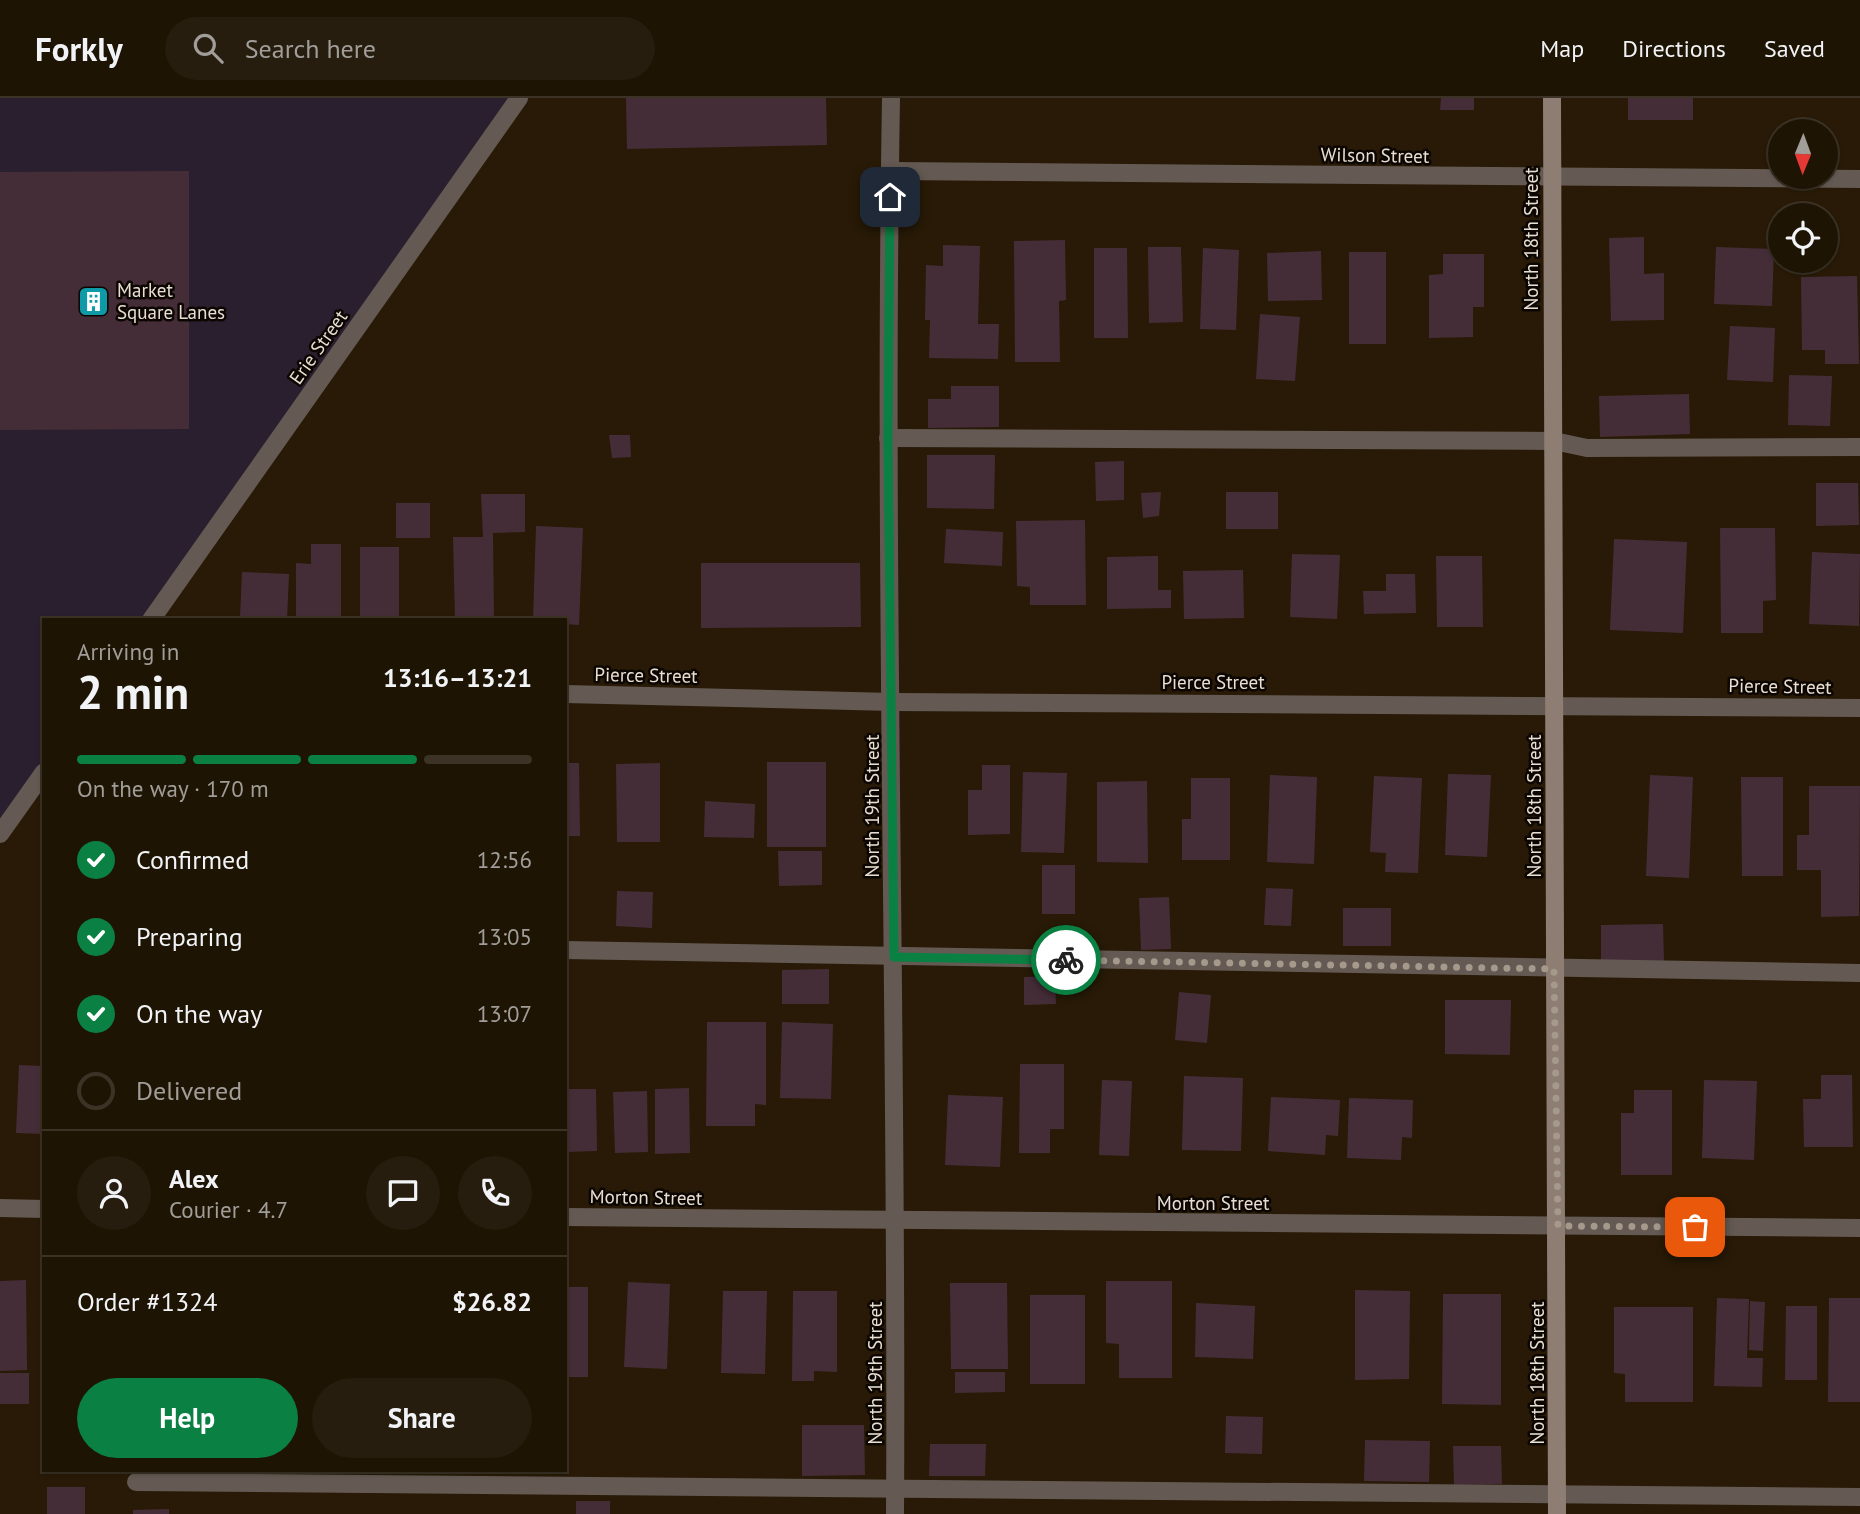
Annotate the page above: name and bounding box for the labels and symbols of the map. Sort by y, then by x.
north arrow [1768,119,1838,189]
street label: Wilson Street [1321,142,1430,168]
pin [860,167,920,227]
street label: North 18th Street [1519,167,1543,311]
place label: Market Square Lanes [117,278,225,324]
building icon: Market Square Lanes [77,284,111,318]
street label: Erie Street [284,305,353,389]
street label: Pierce Street [594,662,698,688]
street label: Pierce Street [1161,670,1265,694]
street label: Pierce Street [1728,673,1832,699]
street label: North 19th Street [860,734,884,878]
street label: North 18th Street [1522,734,1546,878]
courier [1031,925,1101,995]
street label: Morton Street [589,1184,703,1210]
street label: Morton Street [1157,1191,1270,1215]
pin [1665,1197,1725,1257]
street label: North 19th Street [863,1301,887,1445]
street label: North 18th Street [1525,1301,1549,1445]

